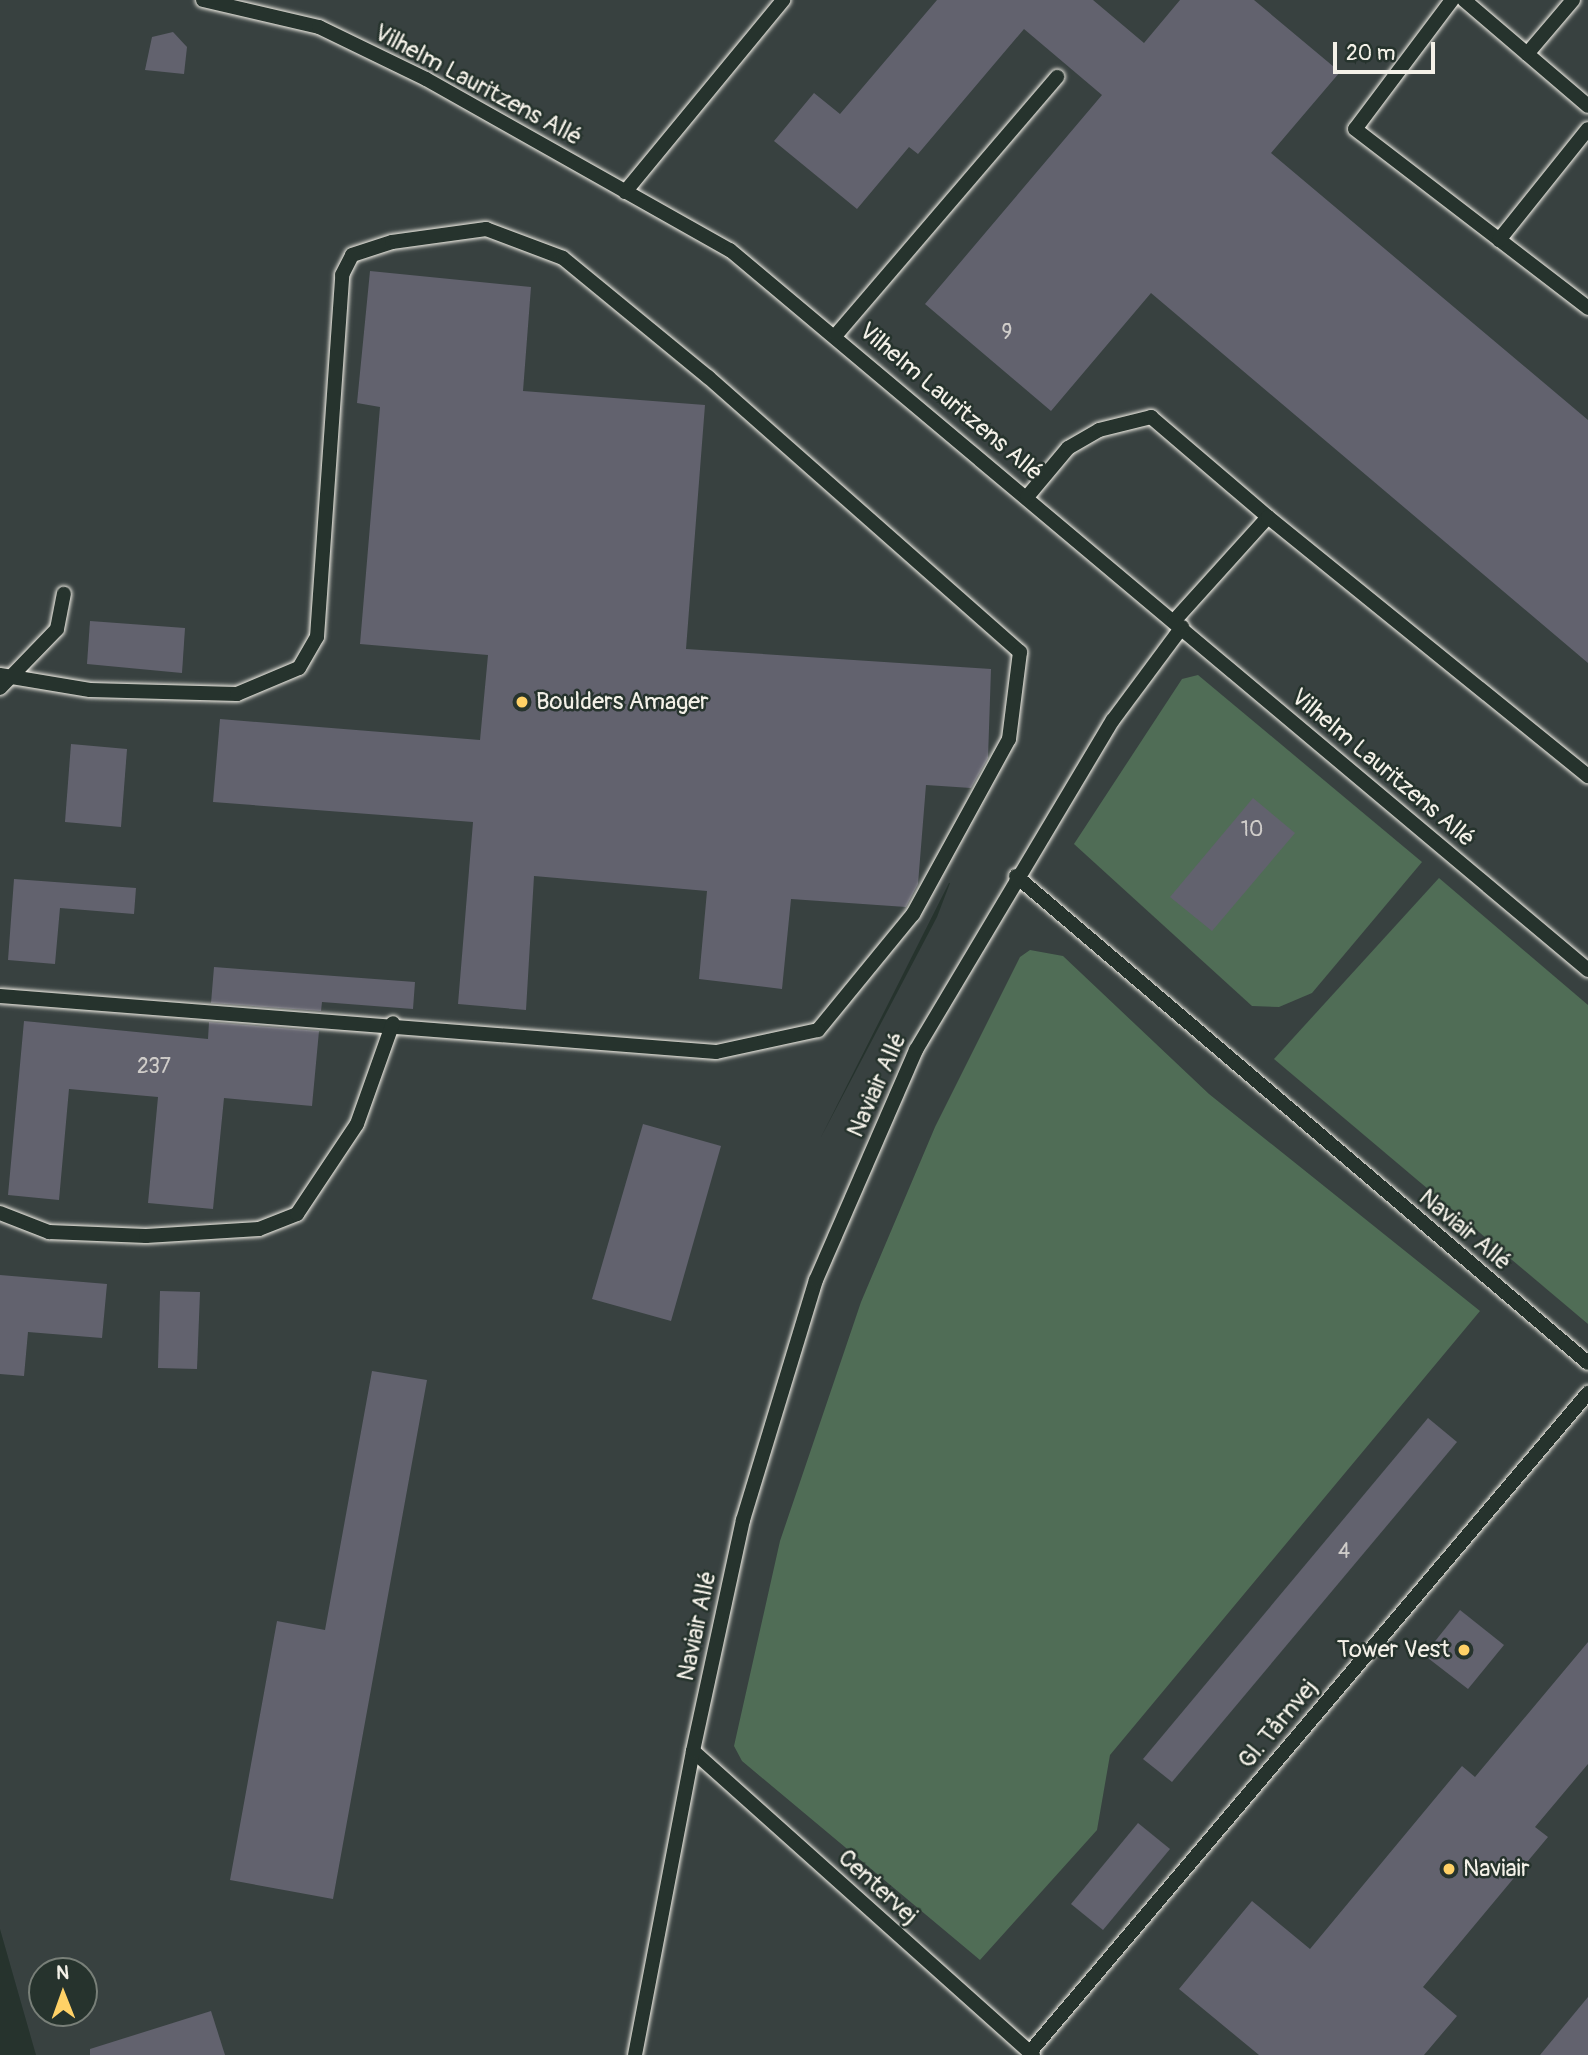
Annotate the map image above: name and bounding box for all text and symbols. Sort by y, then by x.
street label: Vilhelm Lauritzens Allé [369,18,587,152]
scale bar [1336,28,1438,72]
text: 20 m [1346,40,1395,67]
street label: Vilhelm Lauritzens Allé [853,317,1049,487]
house number: 9 [1002,320,1012,346]
street label: Vilhelm Lauritzens Allé [1285,683,1481,853]
place label: Boulders Amager [536,688,709,716]
marker: Boulders Amager [514,694,530,710]
house number: 10 [1241,817,1263,843]
street label: Naviair Allé [841,1028,913,1142]
house number: 237 [137,1054,171,1080]
street label: Naviair Allé [1413,1183,1517,1277]
house number: 4 [1338,1539,1350,1565]
street label: Naviair Allé [671,1569,723,1683]
place label: Tower Vest [1337,1636,1450,1664]
marker: Tower Vest [1456,1642,1472,1658]
street label: Gl. Tårnvej [1232,1673,1324,1775]
street label: Centervej [832,1844,924,1930]
place label: Naviair [1463,1855,1529,1883]
marker: Naviair [1441,1861,1457,1877]
north arrow [28,1957,98,2027]
text: N [56,1961,69,1985]

